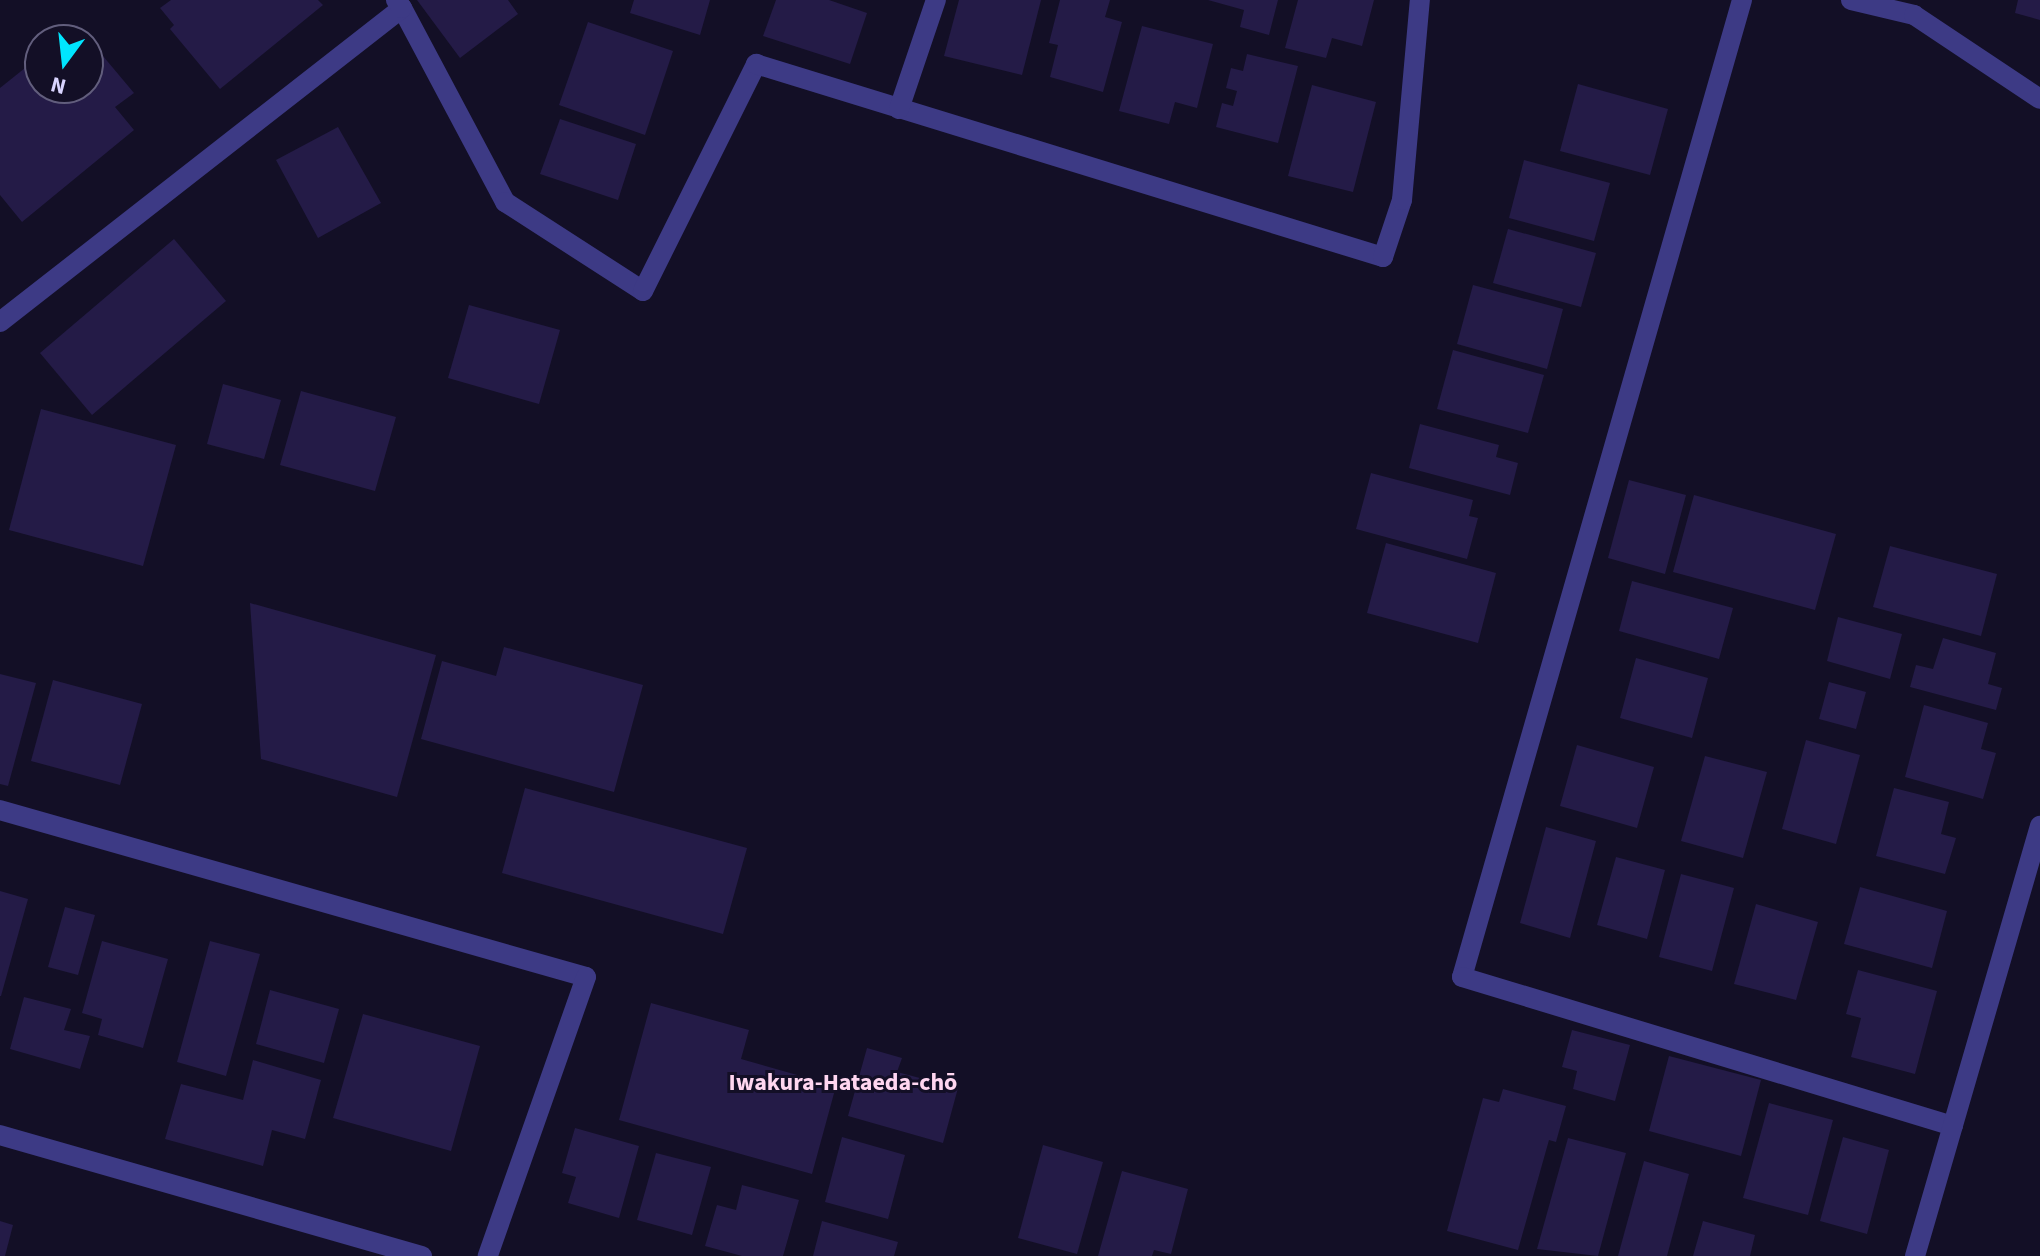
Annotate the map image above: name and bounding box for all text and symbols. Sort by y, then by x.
north arrow [24,24,104,104]
text: N [47,68,70,103]
district label: Iwakura-Hataeda-chō [729,1069,957,1097]

